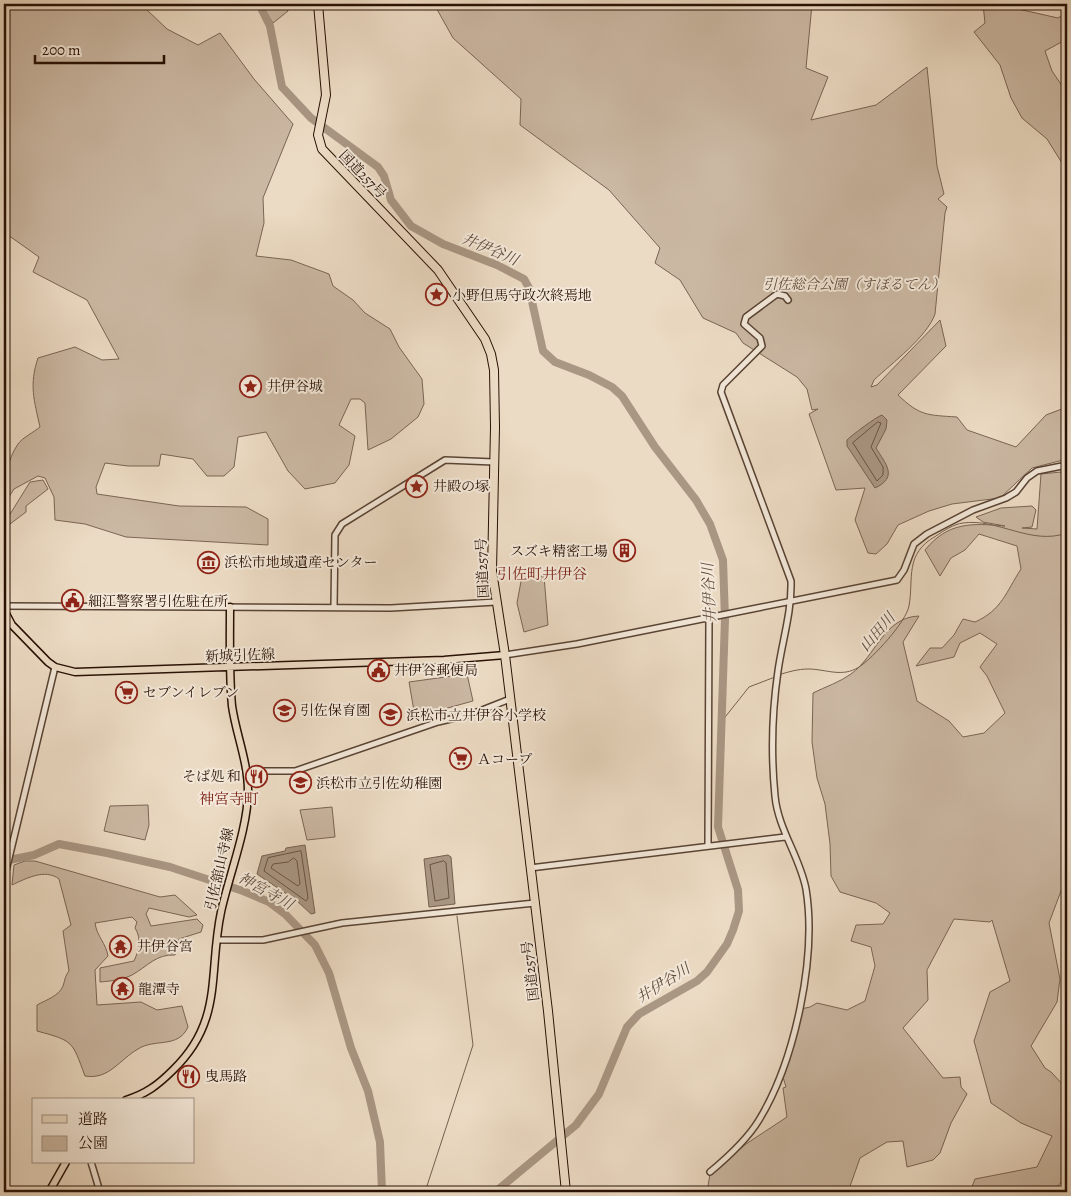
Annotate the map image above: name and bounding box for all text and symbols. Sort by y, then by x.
scale bar [35,32,164,64]
text: 200 m [42,40,81,60]
street label: 国道257号 [335,146,391,203]
water label: 井伊谷川 [458,228,523,271]
park label: 引佐総合公園（すぽるてん） [763,275,945,294]
place icon: 小野但馬守政次終焉地 [424,283,448,307]
place label: 小野但馬守政次終焉地 [452,286,592,305]
place icon: 井伊谷城 [239,374,263,398]
place label: 井伊谷城 [267,377,323,396]
place icon: 井殿の塚 [405,474,429,498]
place label: 井殿の塚 [433,477,489,496]
street label: 国道257号 [471,537,494,599]
building icon: スズキ精密工場 [612,539,636,563]
place label: スズキ精密工場 [510,542,608,561]
museum icon: 浜松市地域遺産センター [196,550,220,574]
place label: 浜松市地域遺産センター [224,553,377,572]
water label: 井伊谷川 [697,561,721,623]
district label: 引佐町井伊谷 [497,564,587,584]
public building icon: 細江警察署引佐駐在所 [60,589,84,613]
place label: 細江警察署引佐駐在所 [88,592,228,611]
water label: 山田川 [855,607,901,656]
street label: 新城引佐線 [205,645,275,666]
public building icon: 井伊谷郵便局 [366,658,390,682]
place label: 井伊谷郵便局 [394,661,478,680]
supermarket icon: セブンイレブン [115,680,139,704]
place label: セブンイレブン [143,683,239,702]
school or university icon: 引佐保育園 [272,698,296,722]
place label: 引佐保育園 [300,701,370,720]
school or university icon: 浜松市立井伊谷小学校 [378,703,402,727]
place label: 浜松市立井伊谷小学校 [406,706,546,725]
supermarket icon: Ａコープ [449,747,473,771]
place label: Ａコープ [477,750,532,769]
restaurant icon: そば処 和 [245,764,269,788]
place label: そば処 和 [182,767,241,786]
school or university icon: 浜松市立引佐幼稚園 [288,771,312,795]
place label: 浜松市立引佐幼稚園 [316,774,442,793]
district label: 神宮寺町 [199,789,259,809]
street label: 引佐舘山寺線 [201,826,238,912]
water label: 神宮寺川 [235,868,299,915]
temple icon: 井伊谷宮 [109,934,133,958]
place label: 井伊谷宮 [137,937,193,956]
street label: 国道257号 [517,940,544,1002]
water label: 井伊谷川 [632,958,695,1007]
temple icon: 龍潭寺 [110,977,134,1001]
place label: 龍潭寺 [138,980,180,999]
restaurant icon: 曳馬路 [177,1064,201,1088]
place label: 曳馬路 [205,1067,247,1086]
legend [32,1098,195,1164]
text: 道路 [78,1109,108,1129]
text: 公園 [78,1133,108,1153]

